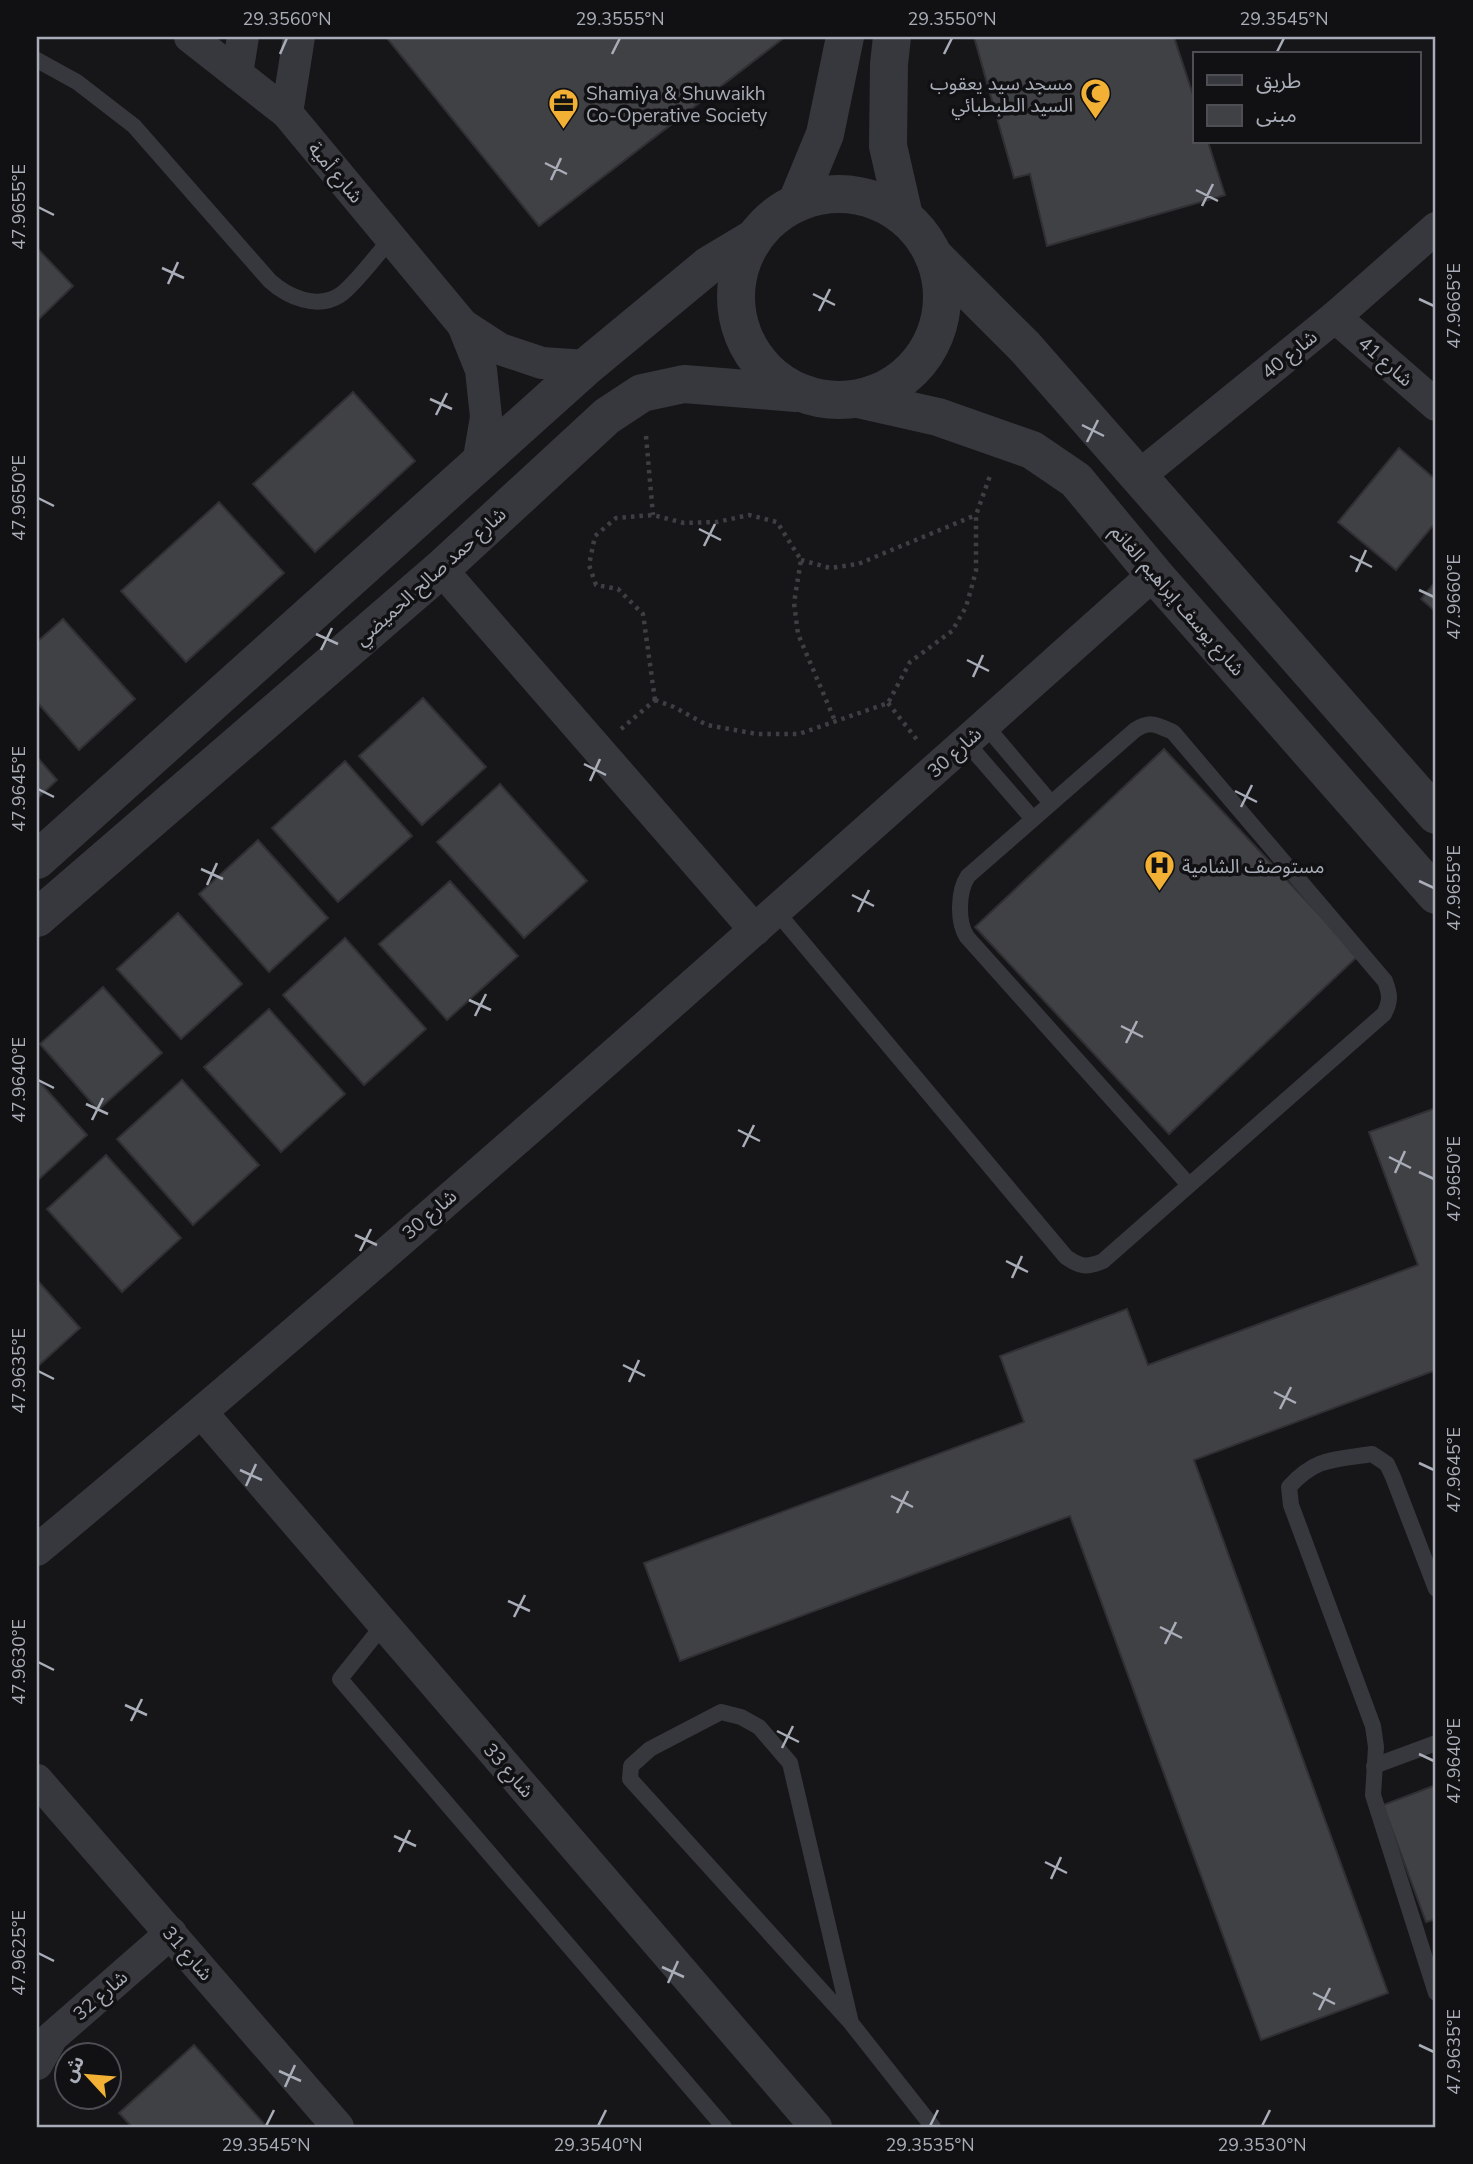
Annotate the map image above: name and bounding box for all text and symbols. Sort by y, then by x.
text: 29.3560°N [243,7,331,31]
text: 29.3555°N [576,7,664,31]
text: 29.3550°N [908,7,996,31]
text: 29.3545°N [1240,7,1328,31]
legend [1193,52,1420,144]
text: طريق [1256,67,1301,95]
place label: مسجد سيد يعقوب السيد الطبطبائي [930,71,1073,120]
mosque icon: مسجد سيد يعقوب السيد الطبطبائي [1079,77,1113,121]
place label: Shamiya & Shuwaikh Co-Operative Society [586,81,768,129]
office icon: Shamiya & Shuwaikh Co-Operative Society [546,87,580,131]
text: مبنى [1256,101,1297,129]
street label: شارع أمية [302,136,369,209]
text: 47.9655°E [7,164,31,250]
text: 47.9665°E [1442,263,1466,349]
street label: شارع 40 [1256,324,1323,385]
street label: شارع 41 [1352,331,1418,393]
text: 47.9650°E [7,455,31,541]
street label: شارع حمد صالح الحميضي [349,502,513,653]
street label: شارع يوسف إبراهيم الغانم [1104,519,1250,683]
text: 47.9660°E [1442,554,1466,640]
street label: شارع 30 [922,721,987,784]
text: 47.9645°E [7,746,31,832]
text: 47.9655°E [1442,845,1466,931]
hospital icon: مستوصف الشامية [1142,849,1176,893]
place label: مستوصف الشامية [1182,854,1325,880]
text: 47.9640°E [7,1037,31,1123]
text: 47.9650°E [1442,1136,1466,1222]
street label: شارع 30 [397,1184,463,1246]
text: 47.9635°E [7,1328,31,1414]
text: 47.9645°E [1442,1427,1466,1513]
text: 47.9630°E [7,1619,31,1705]
text: 47.9640°E [1442,1718,1466,1804]
street label: شارع 33 [477,1738,539,1804]
text: 47.9625°E [7,1910,31,1996]
street label: شارع 31 [156,1921,218,1987]
street label: شارع 32 [68,1965,134,2027]
text: 47.9635°E [1442,2009,1466,2095]
north arrow [52,2042,122,2112]
text: ش [56,2052,91,2086]
text: 29.3545°N [222,2133,310,2157]
text: 29.3540°N [554,2133,642,2157]
text: 29.3535°N [886,2133,974,2157]
text: 29.3530°N [1218,2133,1306,2157]

